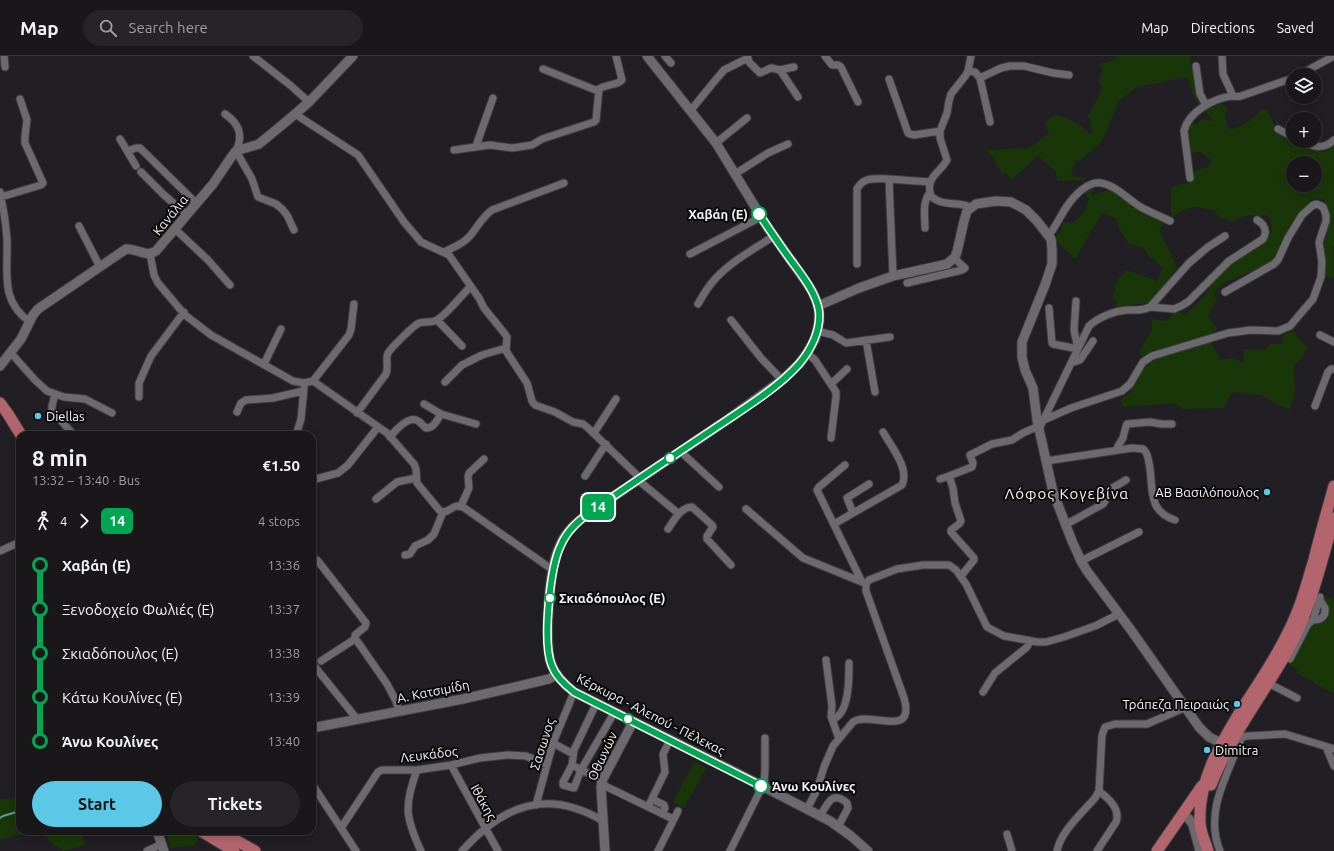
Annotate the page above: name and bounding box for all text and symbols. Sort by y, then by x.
search box [83,10,363,46]
text: Map [20,17,59,39]
icon: search [97,17,119,39]
text: Search here [129,19,208,36]
text: Map [1141,20,1169,36]
text: Directions [1191,20,1255,36]
text: Saved [1277,20,1314,36]
map controls [1286,68,1322,192]
button: layers [1286,68,1322,104]
button: + [1286,112,1322,148]
button: − [1286,156,1322,192]
street label: Κανάλια [150,192,190,238]
marker: Χαβάη (Ε) [751,206,767,222]
place label: Χαβάη (Ε) [688,207,748,222]
place label: Diellas [46,409,85,423]
marker: Diellas [33,411,43,421]
text: 8 min [32,445,88,470]
unlabelled marker [664,452,676,464]
text: €1.50 [262,457,300,474]
text: 13:32 – 13:40 · Bus [32,473,140,487]
district label: Λόφος Κογεβίνα [1005,485,1129,502]
place label: ΑΒ Βασιλόπουλος [1155,485,1259,500]
marker: ΑΒ Βασιλόπουλος [1262,487,1272,497]
line badge: 14 [580,494,616,520]
text: 14 [590,499,606,515]
icon: walk [32,510,54,532]
icon: forward [73,510,95,532]
text: 14 [109,513,125,529]
text: 4 [60,514,67,528]
text: 4 stops [258,514,300,528]
text: Χαβάη (Ε) [62,557,131,574]
text: 13:36 [267,558,300,572]
place label: Σκιαδόπουλος (E) [559,591,666,606]
marker: Σκιαδόπουλος (E) [544,592,556,604]
text: Ξενοδοχείο Φωλιές (E) [62,601,215,618]
text: 13:37 [267,602,300,616]
text: Σκιαδόπουλος (E) [62,645,179,662]
text: 13:38 [267,646,300,660]
street label: Κέρκυρα - Αλεπού - Πέλεκας [574,670,727,758]
street label: Α. Κατσιμίδη [396,677,470,705]
text: Κάτω Κουλίνες (E) [62,689,183,706]
text: 13:39 [267,690,300,704]
place label: Τράπεζα Πειραιώς [1122,697,1229,712]
marker: Τράπεζα Πειραιώς [1232,699,1242,709]
unlabelled marker [622,713,634,725]
street label: Σασωνος [527,716,558,772]
street label: Οθωνών [585,729,620,783]
text: Άνω Κουλίνες [62,733,158,750]
text: 13:40 [267,734,300,748]
place label: Dimitra [1215,743,1258,757]
street label: Λευκάδος [400,744,459,765]
marker: Dimitra [1202,745,1212,755]
marker: Άνω Κουλίνες [753,778,769,794]
place label: Άνω Κουλίνες [772,779,855,794]
button: Start [32,781,162,827]
button: Tickets [170,781,300,827]
street label: Ιθάκης [468,782,500,823]

